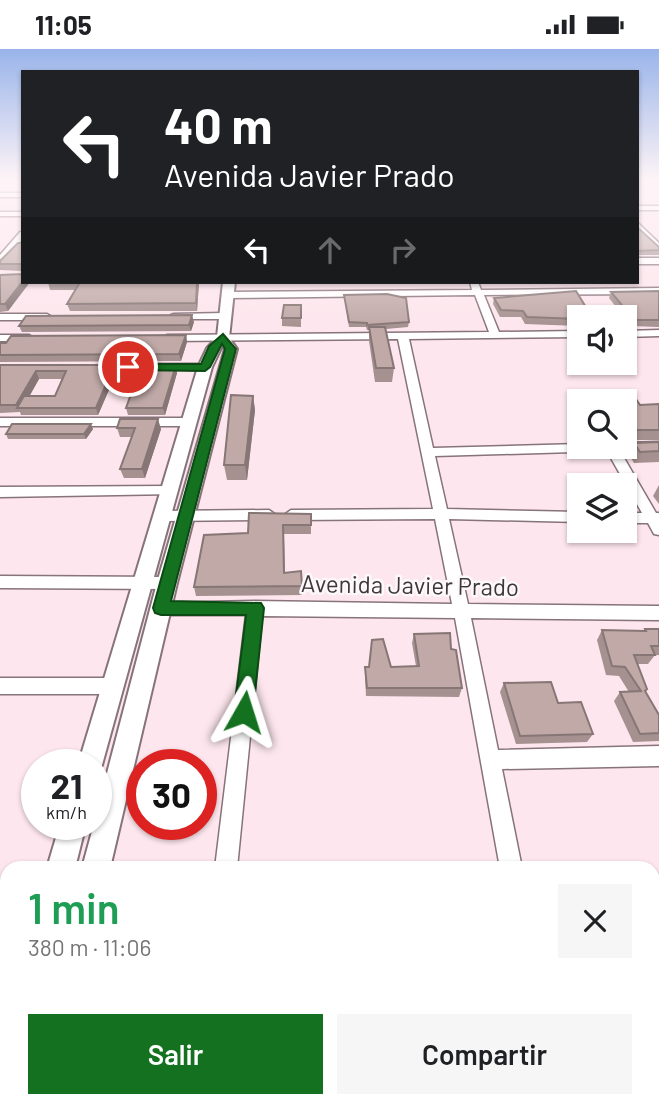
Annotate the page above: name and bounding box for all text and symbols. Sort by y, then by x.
text: 11:05 [35,9,92,40]
text: 40 m [164,95,272,154]
icon: left [49,98,140,189]
text: Avenida Javier Prado [164,155,455,193]
icon: left [238,231,276,269]
icon: ahead [311,231,349,269]
icon: right [384,231,422,269]
map controls [567,305,637,543]
button: sound [567,305,637,375]
pin [98,337,158,397]
icon: arrive [109,348,147,386]
button: search [567,389,637,459]
button: layers [567,473,637,543]
street label: Avenida Javier Prado [301,568,519,601]
position arrow [207,675,281,749]
speed limit sign: 30 [126,749,217,840]
text: 21 [51,764,82,806]
text: km/h [46,801,87,823]
text: 1 min [28,882,120,932]
button: close [558,884,632,958]
text: 380 m · 11:06 [28,933,151,961]
button: Salir [28,1014,323,1094]
button: Compartir [337,1014,632,1094]

